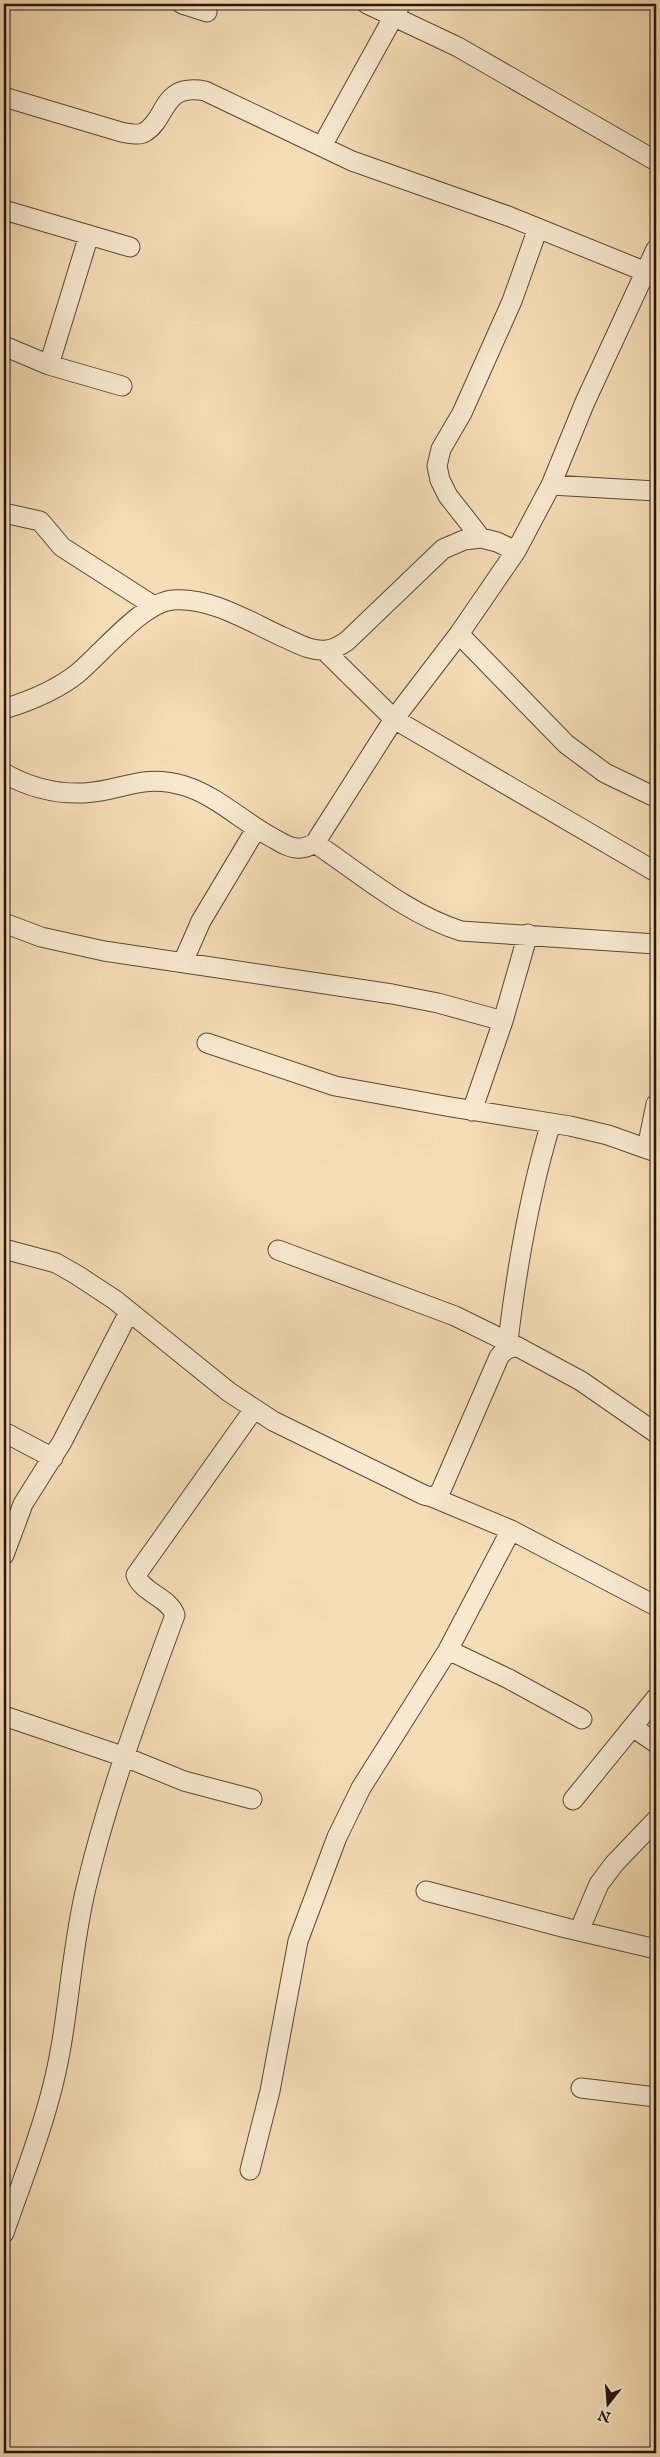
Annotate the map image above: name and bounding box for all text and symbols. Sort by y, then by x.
north arrow [582,2380,632,2430]
text: N [596,2405,614,2426]

